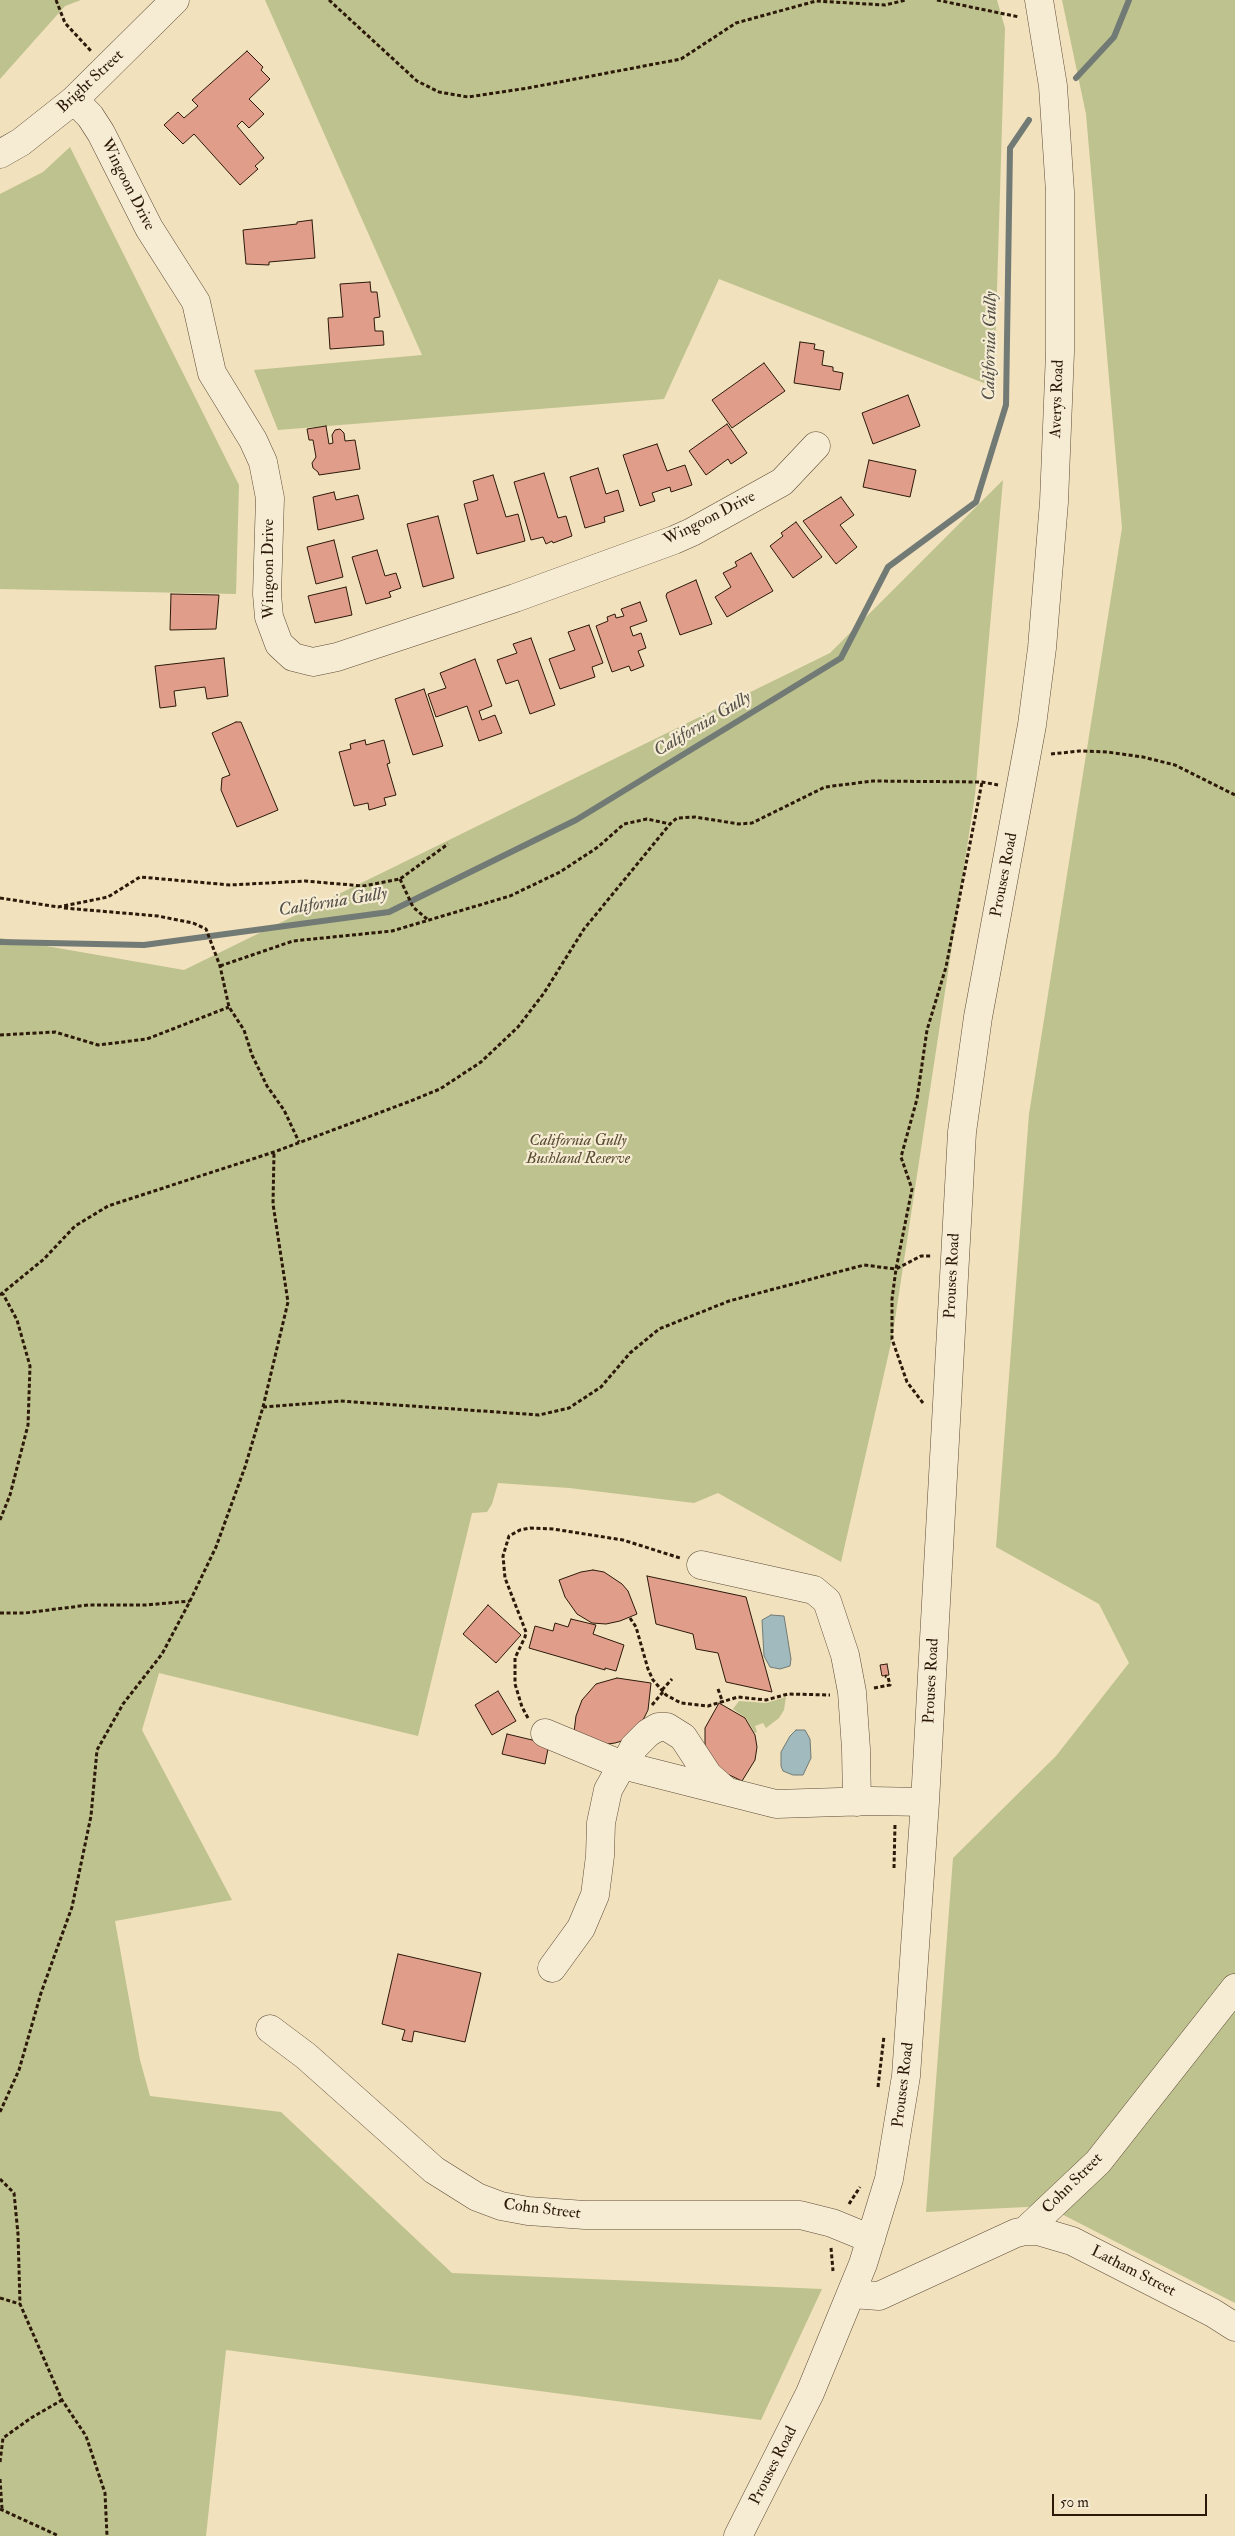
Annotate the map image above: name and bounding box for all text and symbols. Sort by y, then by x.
street label: Bright Street [54,46,128,118]
street label: Wingoon Drive [96,136,158,234]
water label: California Gully [979,291,1003,401]
street label: Averys Road [1047,359,1069,439]
street label: Wingoon Drive [661,488,759,550]
street label: Wingoon Drive [260,519,280,619]
water label: California Gully [650,688,756,762]
street label: Prouses Road [987,831,1023,919]
water label: California Gully [277,884,389,922]
park label: California Gully Bushland Reserve [526,1132,630,1170]
street label: Prouses Road [941,1233,965,1319]
street label: Prouses Road [920,1638,944,1724]
street label: Prouses Road [889,2041,919,2129]
street label: Cohn Street [1039,2150,1107,2218]
street label: Cohn Street [502,2196,582,2224]
street label: Latham Street [1087,2242,1179,2302]
street label: Prouses Road [746,2424,802,2508]
scale bar [1055,2484,1210,2516]
text: 50 m [1060,2493,1089,2512]

